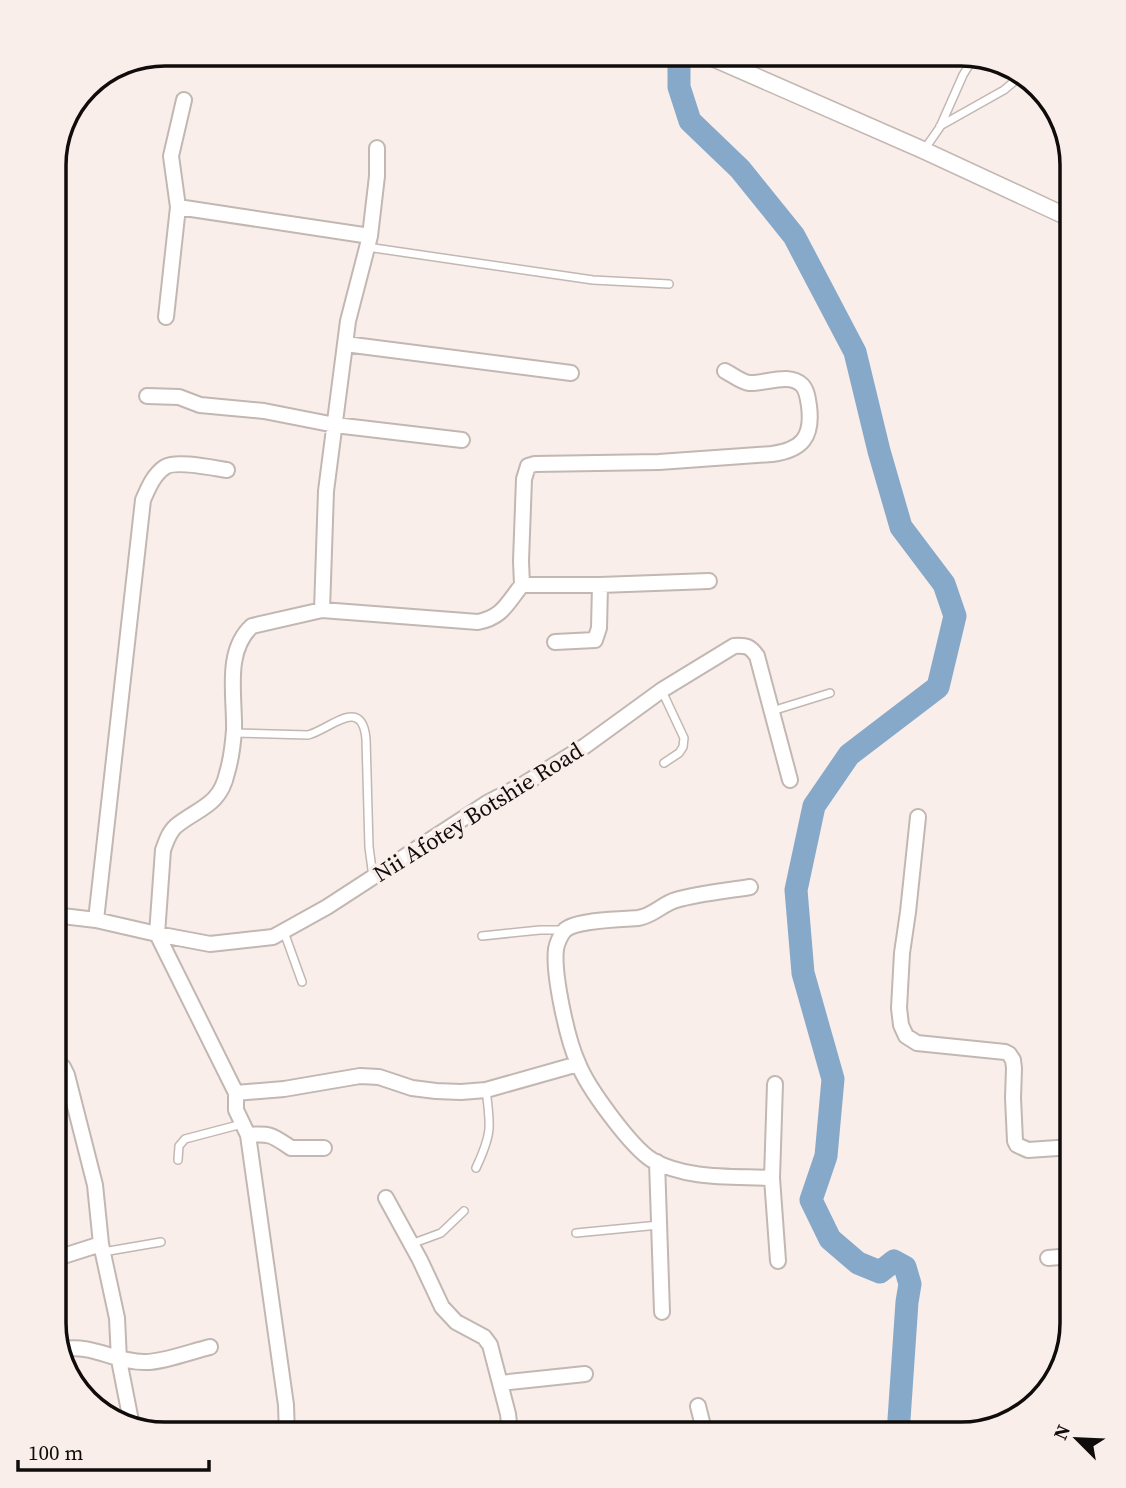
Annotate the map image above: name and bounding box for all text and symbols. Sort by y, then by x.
street label: Nii Afotey Botshie Road [367,734,589,890]
north arrow [1042,1404,1112,1474]
text: N [1047,1420,1076,1444]
scale bar [18,1428,208,1472]
text: 100 m [28,1438,83,1467]

